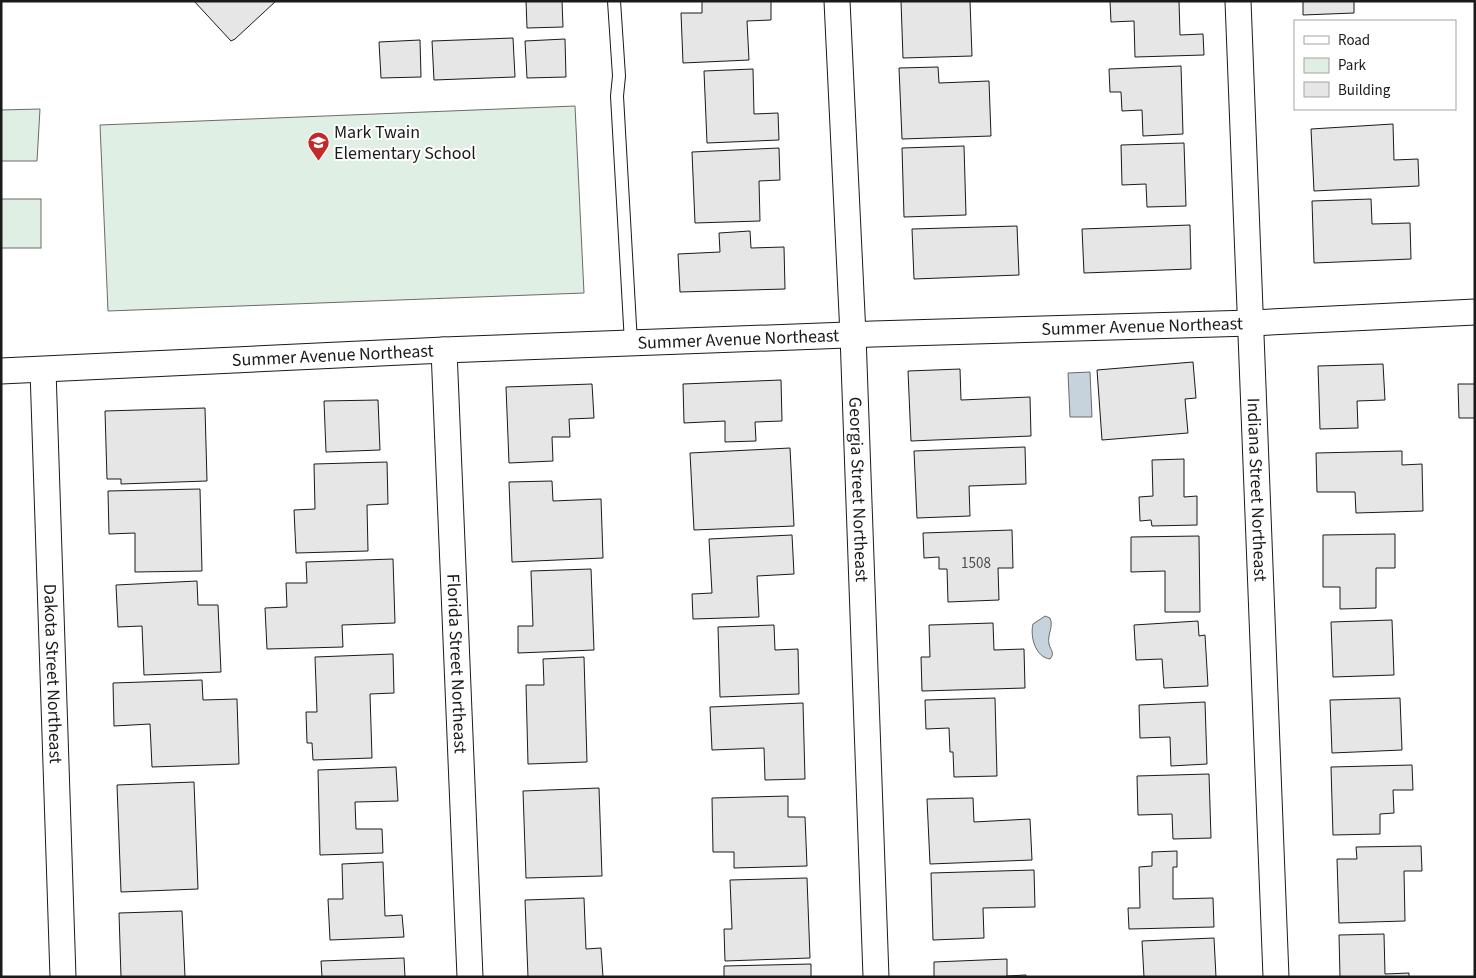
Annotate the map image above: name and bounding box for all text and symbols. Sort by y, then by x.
legend [1294,20,1456,110]
text: Road [1338,30,1370,51]
text: Park [1338,55,1367,76]
text: Building [1338,80,1391,101]
place label: Mark Twain Elementary School [334,120,476,166]
school or university icon: Mark Twain Elementary School [306,130,330,161]
street label: Summer Avenue Northeast [1041,311,1243,342]
street label: Summer Avenue Northeast [637,323,840,356]
street label: Summer Avenue Northeast [231,339,434,373]
street label: Georgia Street Northeast [842,396,874,583]
street label: Indiana Street Northeast [1240,397,1273,582]
house number: 1508 [961,553,991,574]
street label: Florida Street Northeast [440,573,473,754]
street label: Dakota Street Northeast [37,584,68,764]

